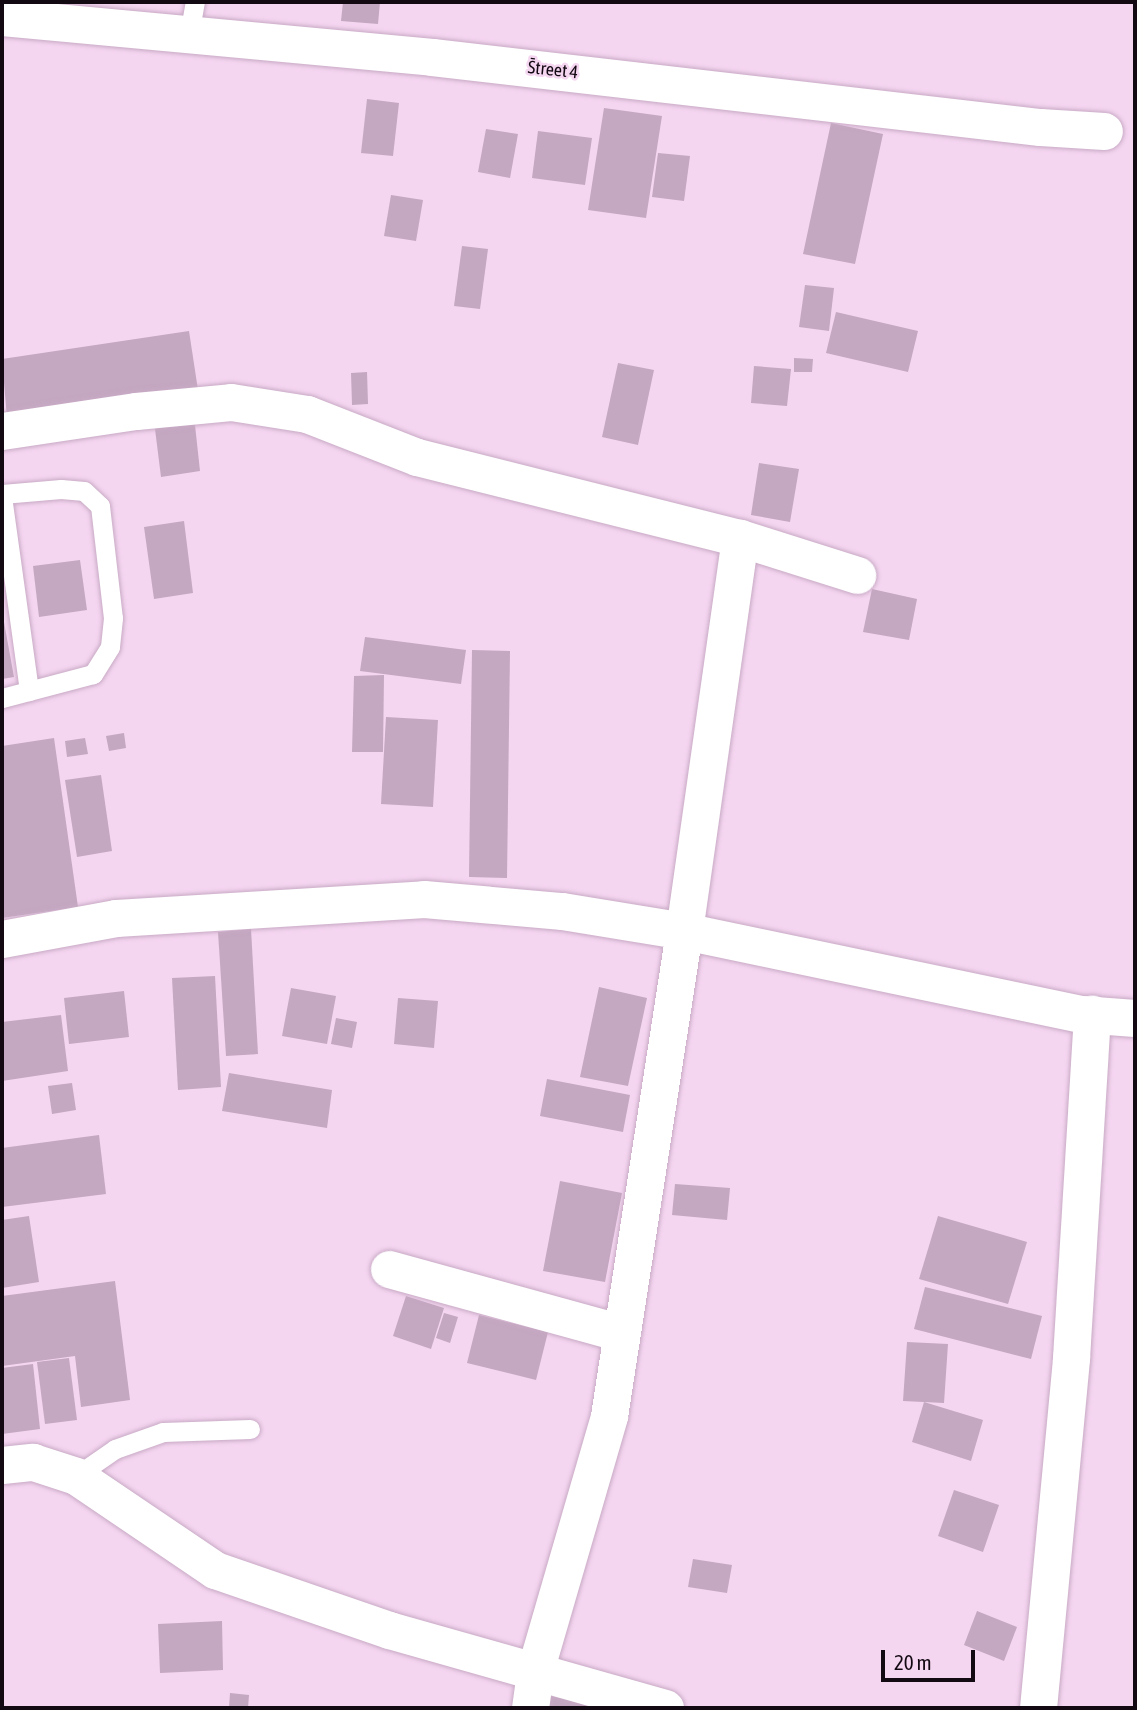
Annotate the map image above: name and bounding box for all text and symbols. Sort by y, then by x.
street label: S̄treet 4 [527,57,579,83]
scale bar [885,1636,979,1680]
text: 20 m [894,1650,932,1674]

